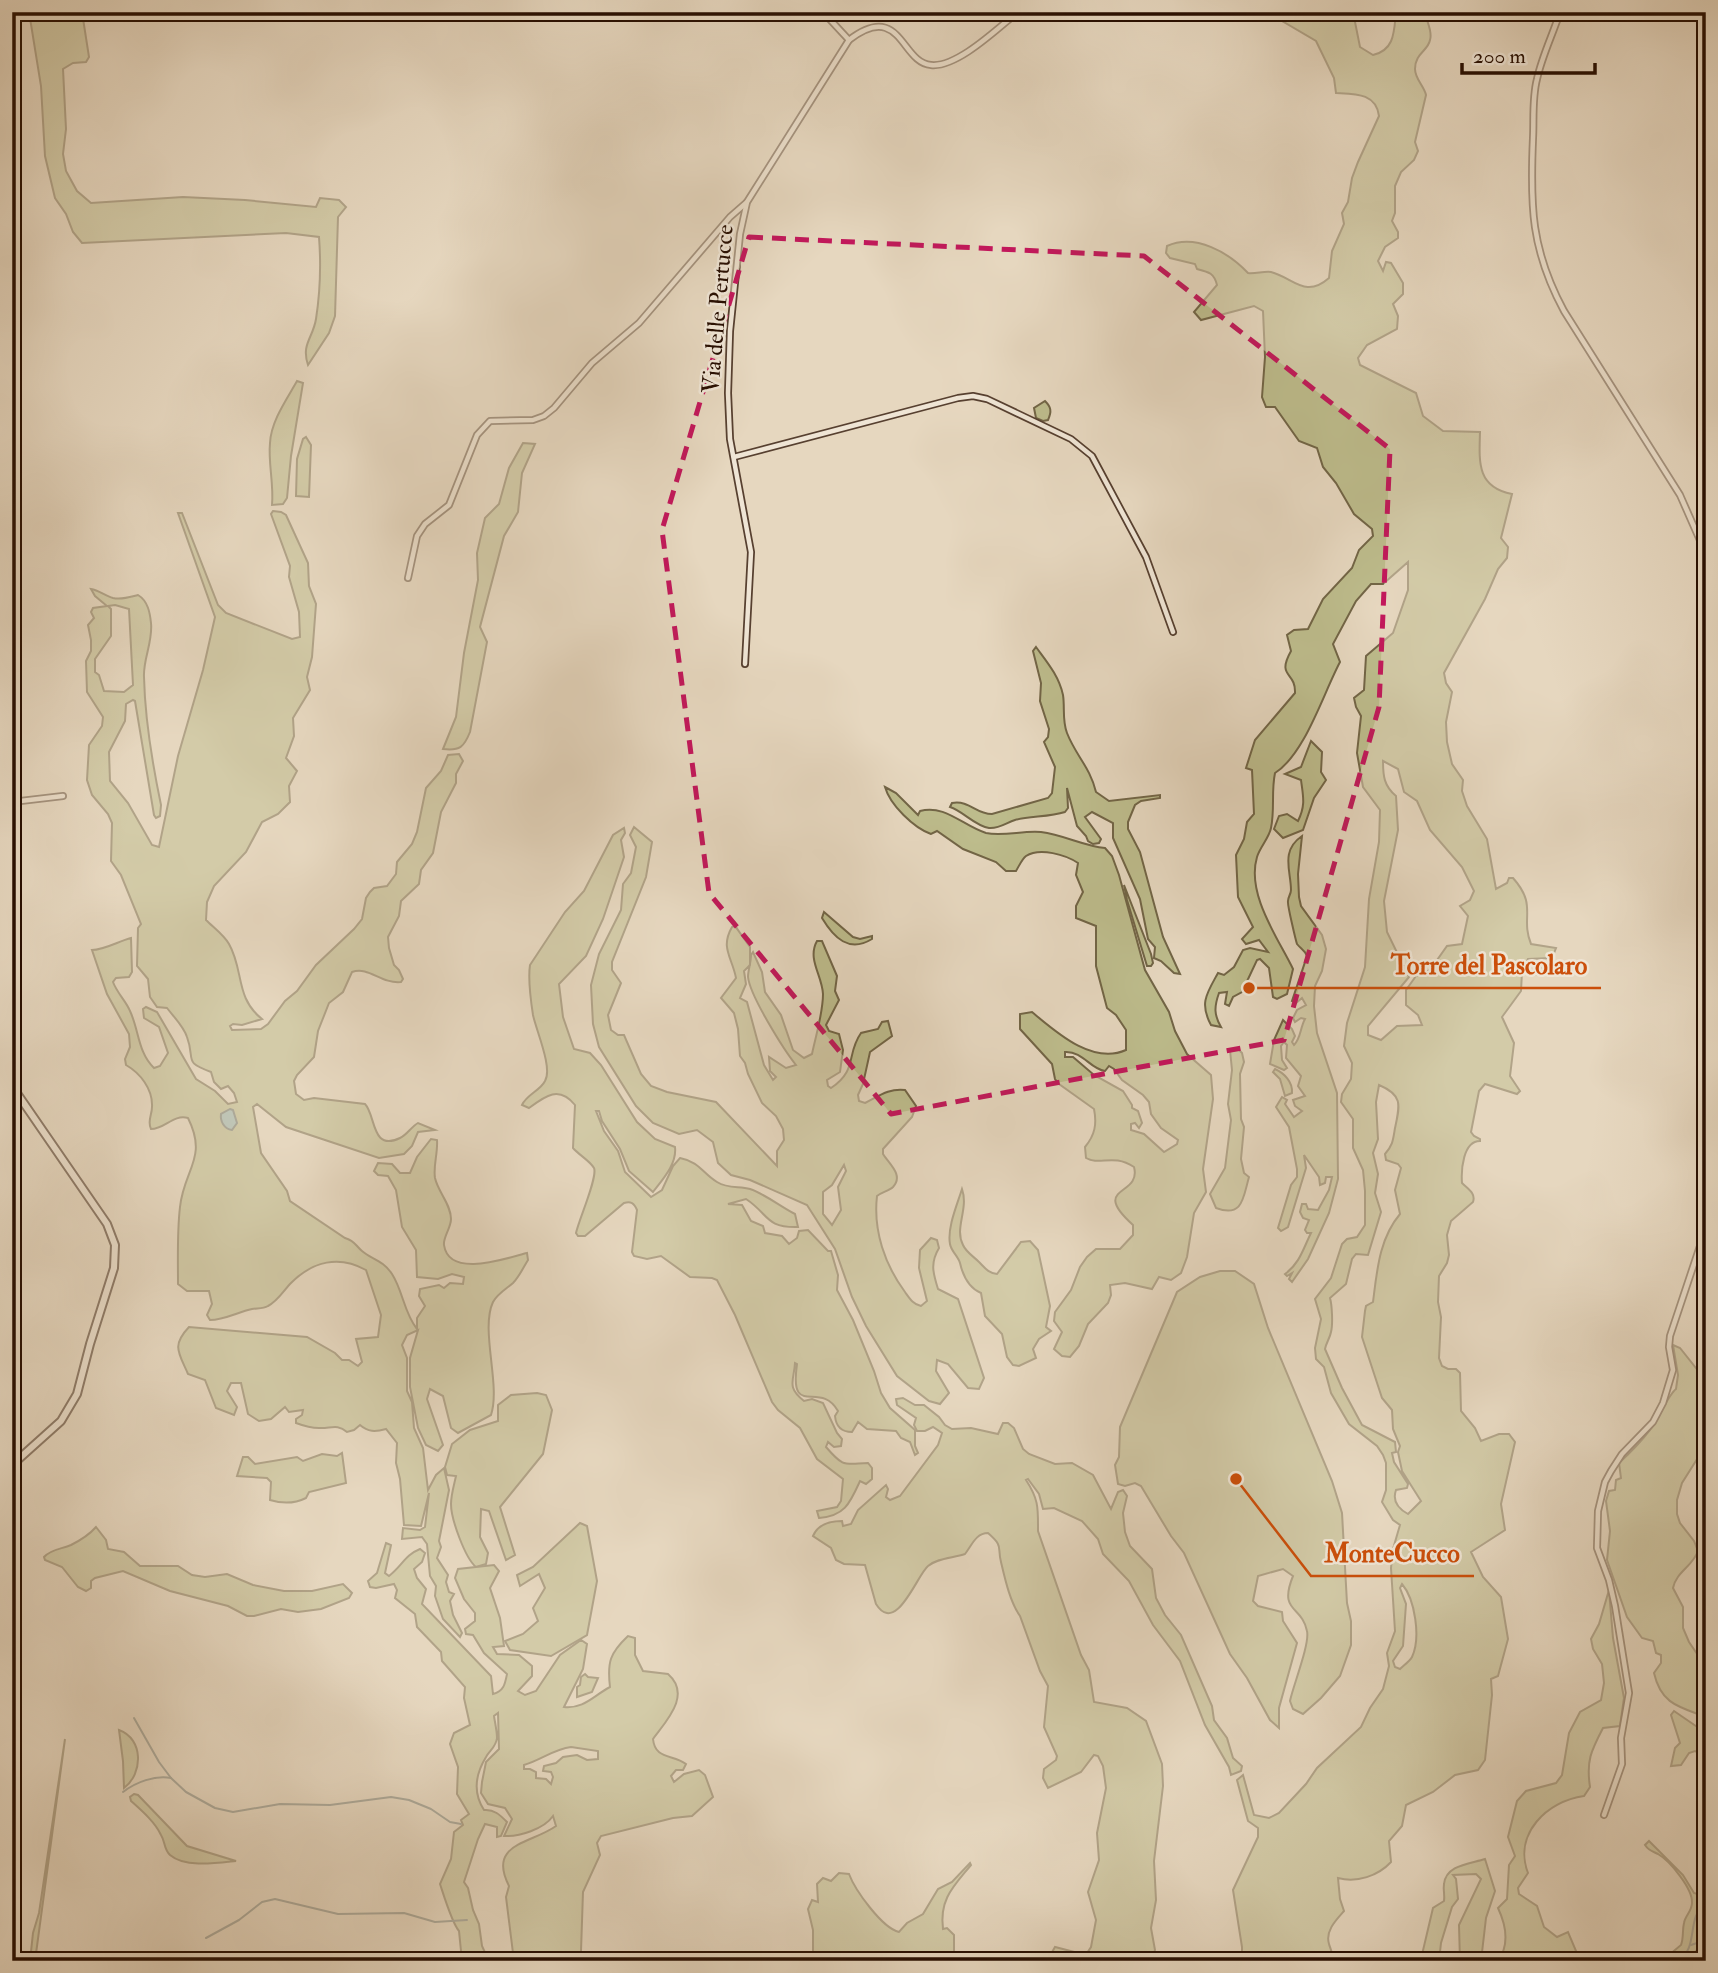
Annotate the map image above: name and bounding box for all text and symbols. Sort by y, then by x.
scale bar [1462,32,1596,76]
text: 200 m [1473,43,1526,70]
street label: Via delle Pertucce [695,223,741,395]
callout: Torre del Pascolaro [1377,941,1601,988]
text: Torre del Pascolaro [1390,950,1588,982]
callout: MonteCucco [1311,1529,1474,1576]
text: MonteCucco [1323,1538,1460,1570]

